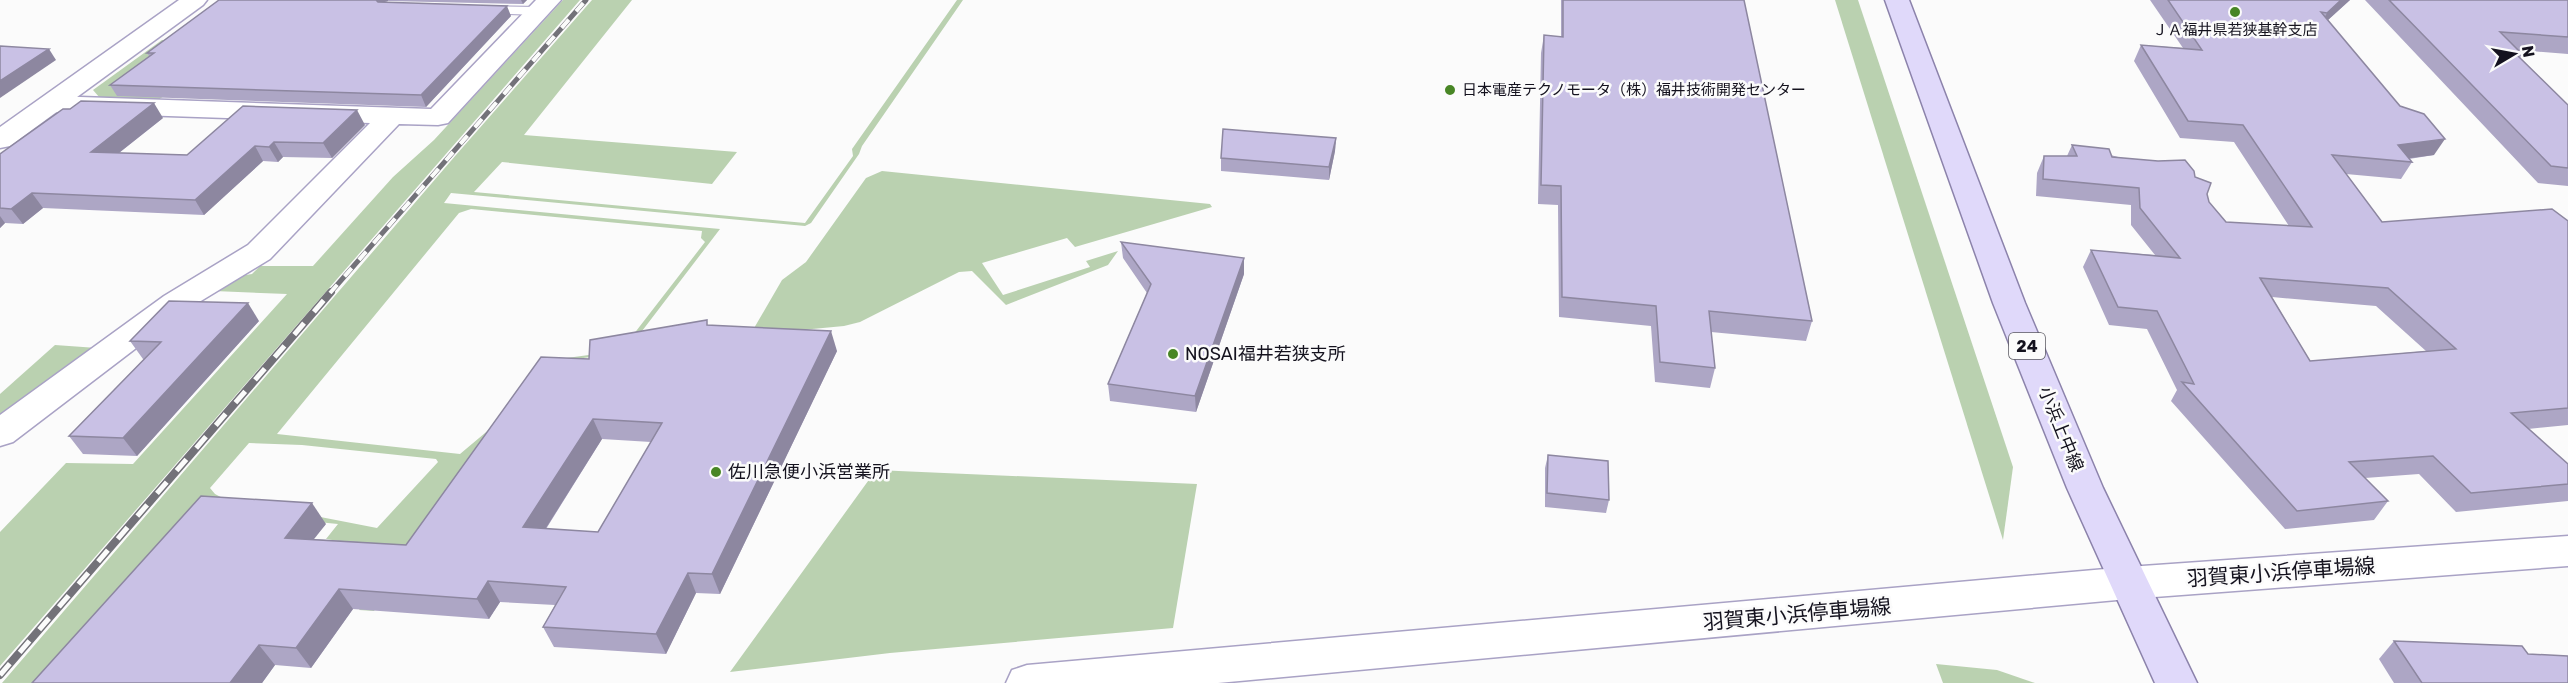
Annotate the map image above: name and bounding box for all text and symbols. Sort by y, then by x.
marker: ＪＡ福井県若狭基幹支店 [2228,5,2242,19]
place label: ＪＡ福井県若狭基幹支店 [2152,21,2318,39]
north arrow [2484,24,2544,84]
text: N [2518,44,2539,59]
place label: 日本電産テクノモータ（株）福井技術開発センター [1462,81,1806,99]
marker: 日本電産テクノモータ（株）福井技術開発センター [1443,83,1457,97]
road number: 24 [2009,333,2045,359]
place label: NOSAI福井若狭支所 [1185,343,1346,365]
marker: NOSAI福井若狭支所 [1166,347,1180,361]
street label: 小浜上中線 [2034,383,2088,475]
place label: 佐川急便小浜営業所 [728,461,890,483]
marker: 佐川急便小浜営業所 [709,465,723,479]
street label: 羽賀東小浜停車場線 [2186,553,2376,591]
street label: 羽賀東小浜停車場線 [1702,593,1892,635]

